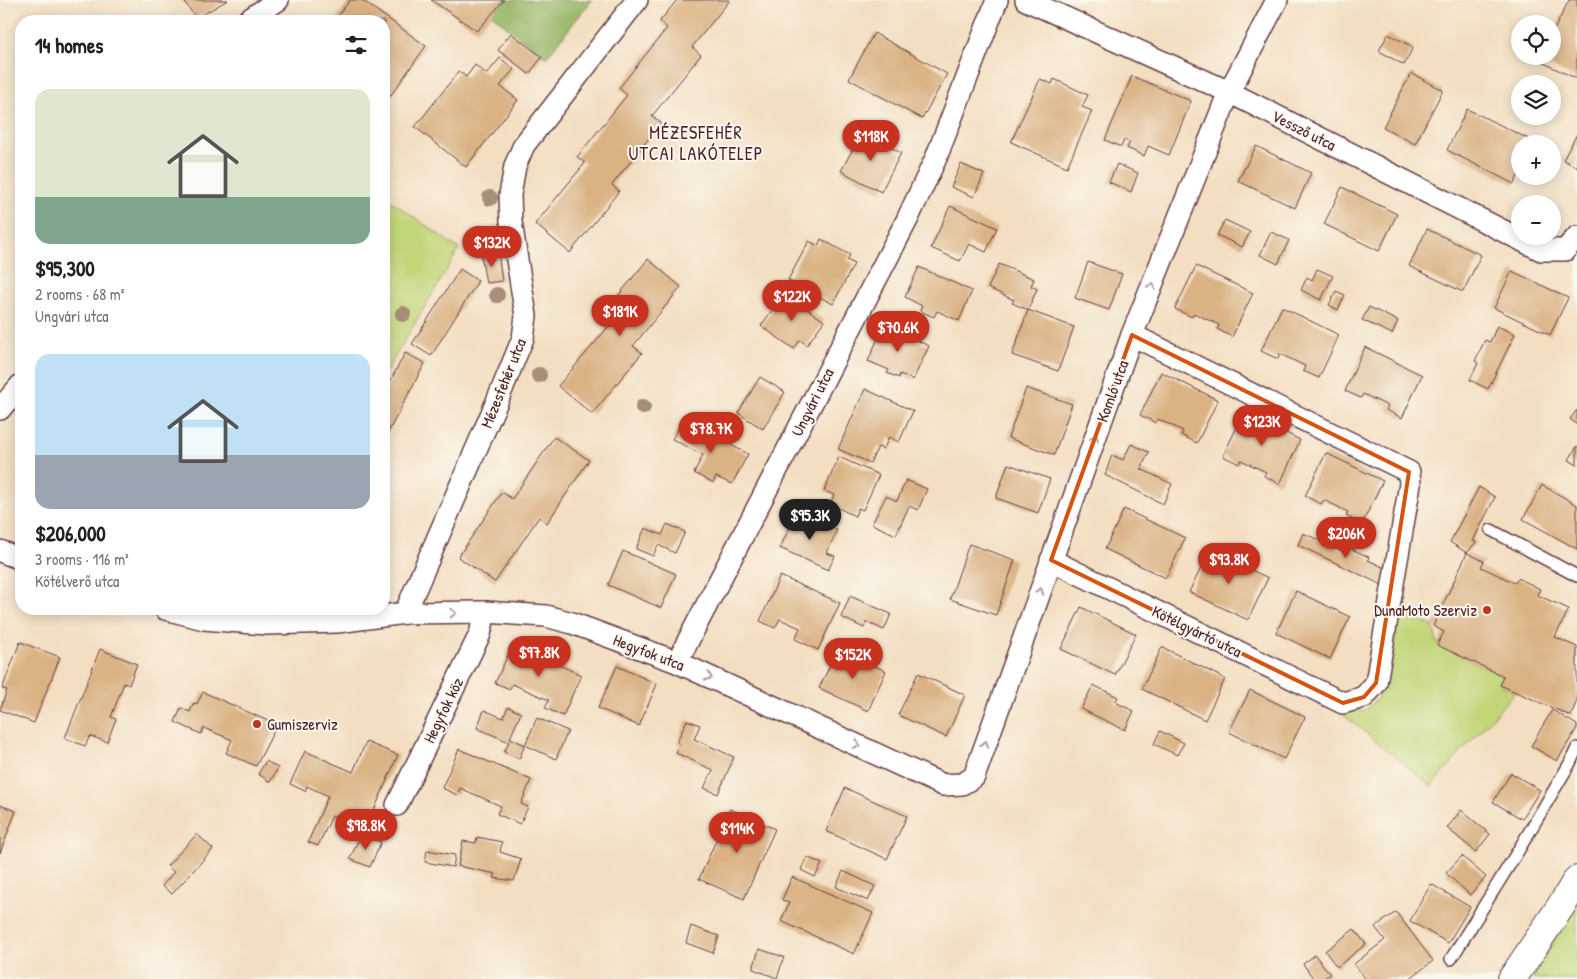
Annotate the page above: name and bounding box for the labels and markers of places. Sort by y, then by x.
pin: $118K [836,120,906,162]
pin: $132K [457,226,527,268]
pin: $122K [757,280,827,322]
pin: $181K [585,294,655,337]
pin: $70.6K [857,310,939,353]
pin: $123K [1227,404,1297,447]
pin: $78.7K [670,412,752,454]
pin: $95.3K [769,498,851,541]
pin: $206K [1311,516,1381,559]
pin: $93.8K [1188,542,1270,585]
place label: DunaMoto Szerviz [1374,599,1477,621]
marker: DunaMoto Szerviz [1481,604,1493,616]
pin: $97.8K [498,636,580,678]
pin: $152K [818,638,888,680]
place label: Gumiszerviz [267,713,338,735]
marker: Gumiszerviz [251,718,263,730]
pin: $98.8K [325,808,407,851]
pin: $114K [702,812,772,854]

